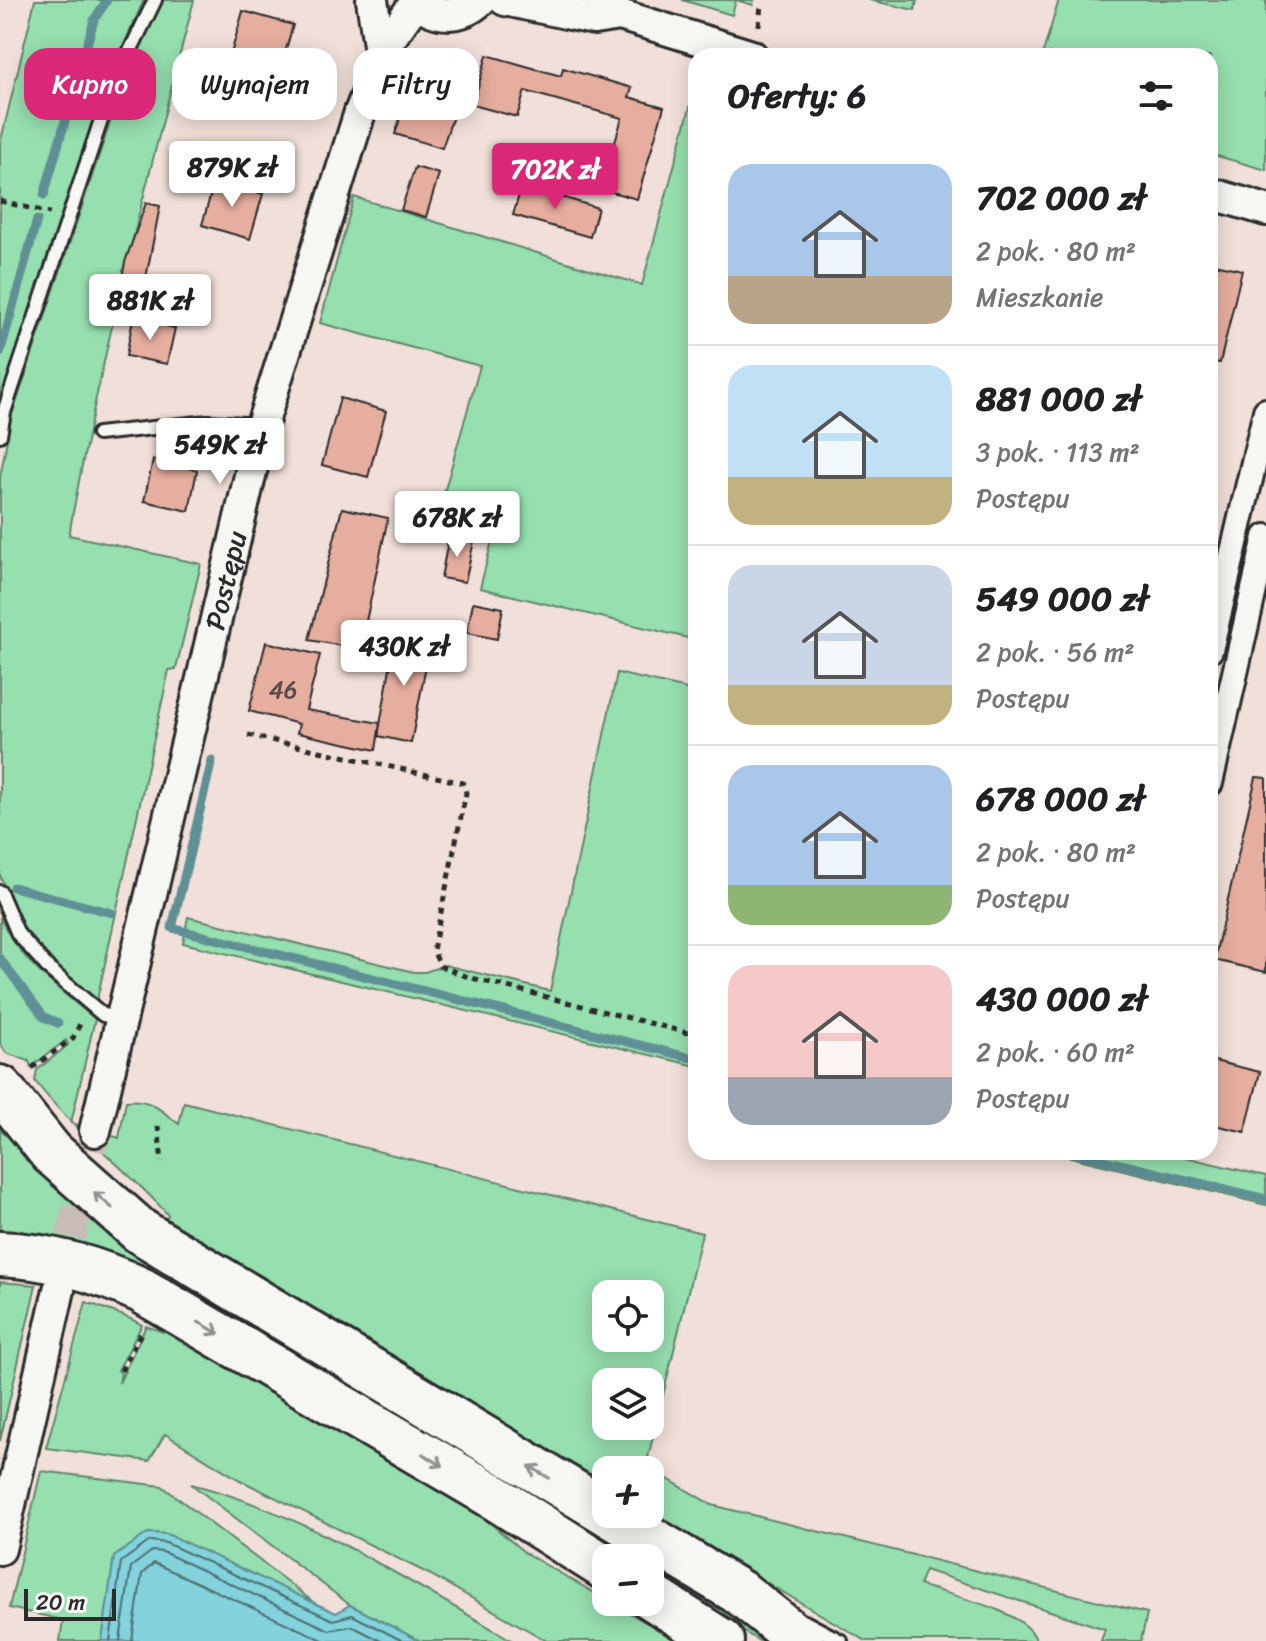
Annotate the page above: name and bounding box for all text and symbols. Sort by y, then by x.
chip: Kupno [24,48,156,120]
chip: Wynajem [172,48,337,120]
chip: Filtry [353,48,479,120]
text: Oferty: 6 [728,66,866,126]
icon: filters [1134,74,1178,118]
pin: 879K zł [158,141,306,209]
pin: 702K zł [481,143,629,211]
text: 879K zł [187,144,277,190]
text: 702K zł [510,146,600,192]
text: 702 000 zł [976,168,1146,228]
icon: home [792,196,888,292]
text: 2 pok. · 80 m² [976,228,1136,274]
pin: 881K zł [76,274,224,342]
text: Mieszkanie [976,274,1103,320]
text: 881K zł [107,277,193,323]
text: 881 000 zł [976,369,1141,429]
icon: home [792,397,888,493]
pin: 549K zł [146,418,294,486]
text: 549K zł [174,421,266,467]
text: 3 pok. · 113 m² [976,429,1140,475]
text: Postępu [976,475,1069,521]
pin: 678K zł [383,491,531,559]
text: 678K zł [413,494,501,540]
street label: Postępu [190,526,261,635]
text: 549 000 zł [976,569,1148,629]
icon: home [792,597,888,693]
pin: 430K zł [330,620,478,688]
text: 430K zł [359,623,449,669]
text: 2 pok. · 56 m² [976,629,1134,675]
house number: 46 [269,669,297,711]
text: Postępu [976,675,1069,721]
text: 678 000 zł [976,769,1145,829]
icon: home [792,797,888,893]
text: 2 pok. · 80 m² [976,829,1136,875]
text: Postępu [976,875,1069,921]
text: 430 000 zł [976,969,1147,1029]
icon: home [792,997,888,1093]
text: 2 pok. · 60 m² [976,1029,1135,1075]
text: Postępu [976,1075,1069,1121]
one-way arrow [93,1191,113,1209]
map controls [592,1280,664,1616]
button: locate [592,1280,664,1352]
one-way arrow [197,1321,221,1336]
button: layers [592,1368,664,1440]
one-way arrow [421,1452,444,1468]
button: + [592,1456,664,1528]
one-way arrow [528,1463,551,1479]
button: − [592,1544,664,1616]
text: 20 m [36,1583,85,1622]
scale bar [24,1585,116,1621]

